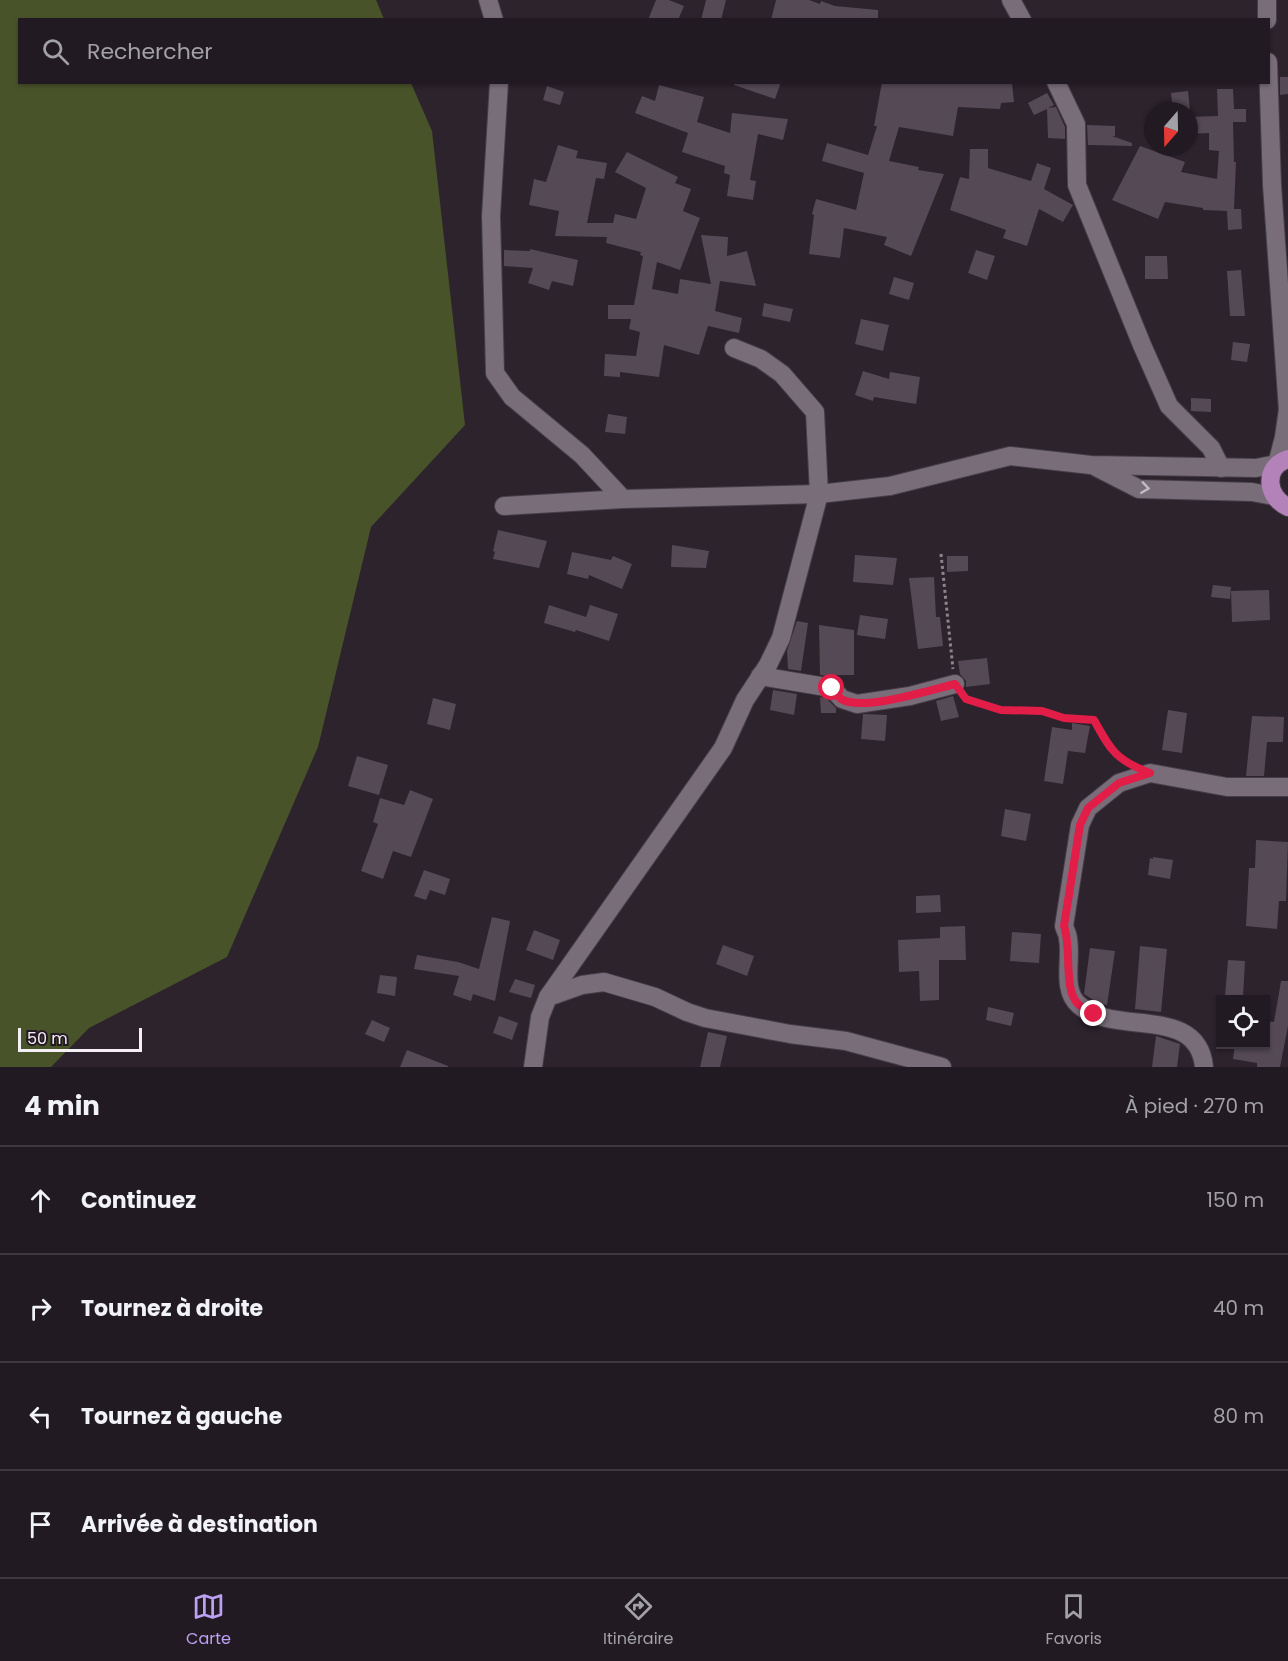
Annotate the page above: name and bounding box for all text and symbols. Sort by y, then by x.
search box [18,18,1270,84]
icon: search [39,35,72,68]
text: Rechercher [87,36,213,67]
north arrow [1144,102,1198,156]
one-way arrow [1140,481,1149,493]
route start [818,674,844,700]
map controls [1216,995,1270,1049]
button: locate [1216,995,1270,1049]
route end [1080,1000,1106,1026]
scale bar [18,1025,142,1052]
text: 50 m [27,1027,68,1050]
text: 4 min [24,1088,100,1124]
text: À pied · 270 m [1125,1092,1264,1120]
icon: ahead [24,1184,57,1217]
text: Continuez [81,1185,196,1216]
text: 150 m [1207,1186,1264,1214]
icon: right [24,1292,57,1325]
text: Tournez à droite [81,1293,263,1324]
text: 40 m [1213,1294,1264,1322]
icon: left [24,1400,57,1433]
text: Tournez à gauche [81,1401,282,1432]
text: 80 m [1213,1402,1264,1430]
icon: arrive [24,1508,57,1541]
text: Arrivée à destination [81,1509,318,1540]
tab: Carte [186,1590,231,1651]
tab: Itinéraire [603,1590,674,1651]
tab: Favoris [1046,1590,1102,1651]

